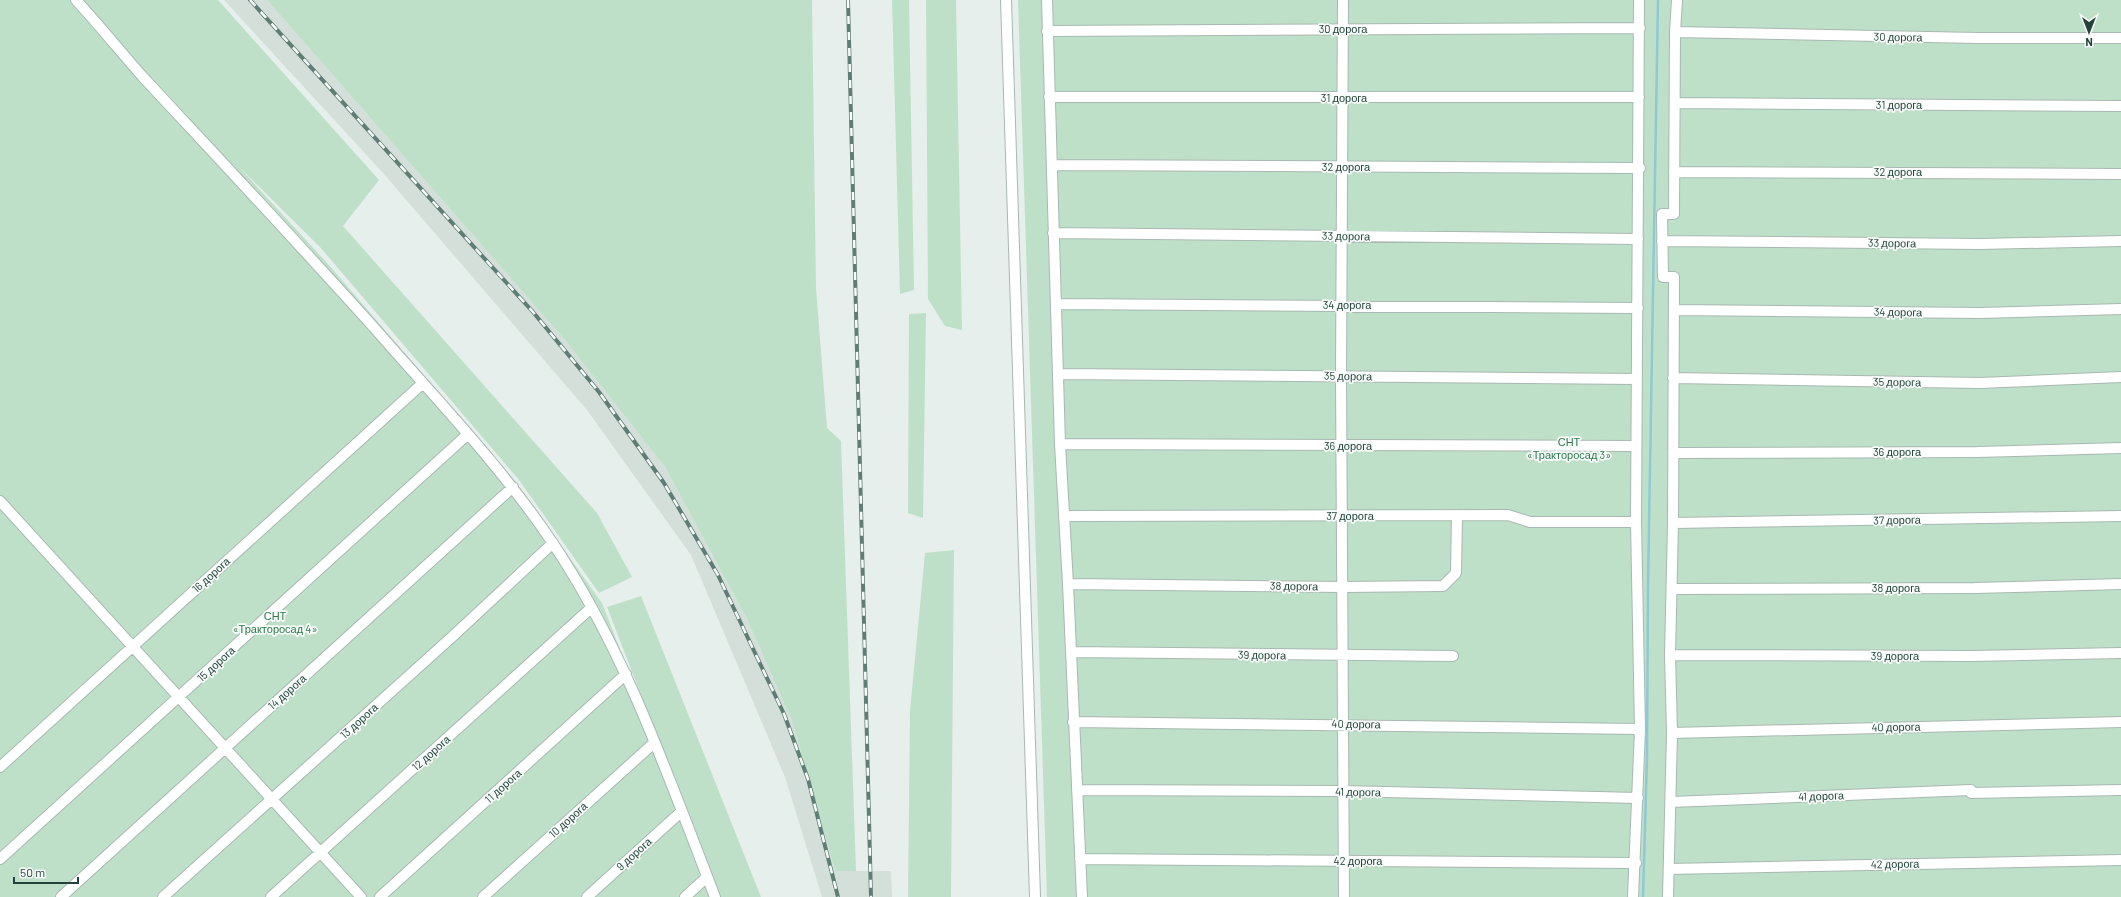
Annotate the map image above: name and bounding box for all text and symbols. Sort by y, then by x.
north arrow [2069,12,2109,52]
street label: 30 дорога [1319,22,1368,35]
street label: 30 дорога [1874,30,1923,43]
text: N [2085,36,2093,49]
street label: 31 дорога [1321,91,1368,104]
street label: 31 дорога [1876,98,1923,111]
street label: 32 дорога [1322,160,1371,173]
street label: 32 дорога [1874,165,1923,178]
street label: 33 дорога [1322,229,1371,242]
street label: 33 дорога [1868,236,1917,249]
street label: 34 дорога [1323,298,1372,311]
street label: 34 дорога [1874,305,1923,318]
street label: 35 дорога [1324,369,1373,382]
street label: 35 дорога [1873,375,1922,388]
park label: СНТ «Тракторосад 3» [1527,435,1611,461]
street label: 36 дорога [1324,439,1373,452]
street label: 36 дорога [1873,445,1922,458]
street label: 37 дорога [1326,509,1375,522]
street label: 37 дорога [1873,513,1922,526]
street label: 16 дорога [189,554,233,595]
street label: 38 дорога [1270,579,1319,592]
street label: 38 дорога [1872,581,1921,594]
park label: СНТ «Тракторосад 4» [233,609,317,635]
street label: 15 дорога [194,643,238,684]
street label: 39 дорога [1238,648,1287,661]
street label: 39 дорога [1871,649,1920,662]
street label: 14 дорога [265,671,309,712]
street label: 13 дорога [337,700,381,741]
street label: 40 дорога [1331,717,1382,730]
street label: 40 дорога [1871,720,1922,733]
street label: 12 дорога [409,732,453,773]
street label: 11 дорога [482,765,524,805]
street label: 41 дорога [1335,785,1382,798]
street label: 41 дорога [1798,788,1845,803]
street label: 10 дорога [546,799,590,840]
street label: 9 дорога [613,834,654,873]
street label: 42 дорога [1334,854,1383,867]
street label: 42 дорога [1870,857,1920,870]
scale bar [14,859,78,885]
text: 50 m [20,865,45,879]

